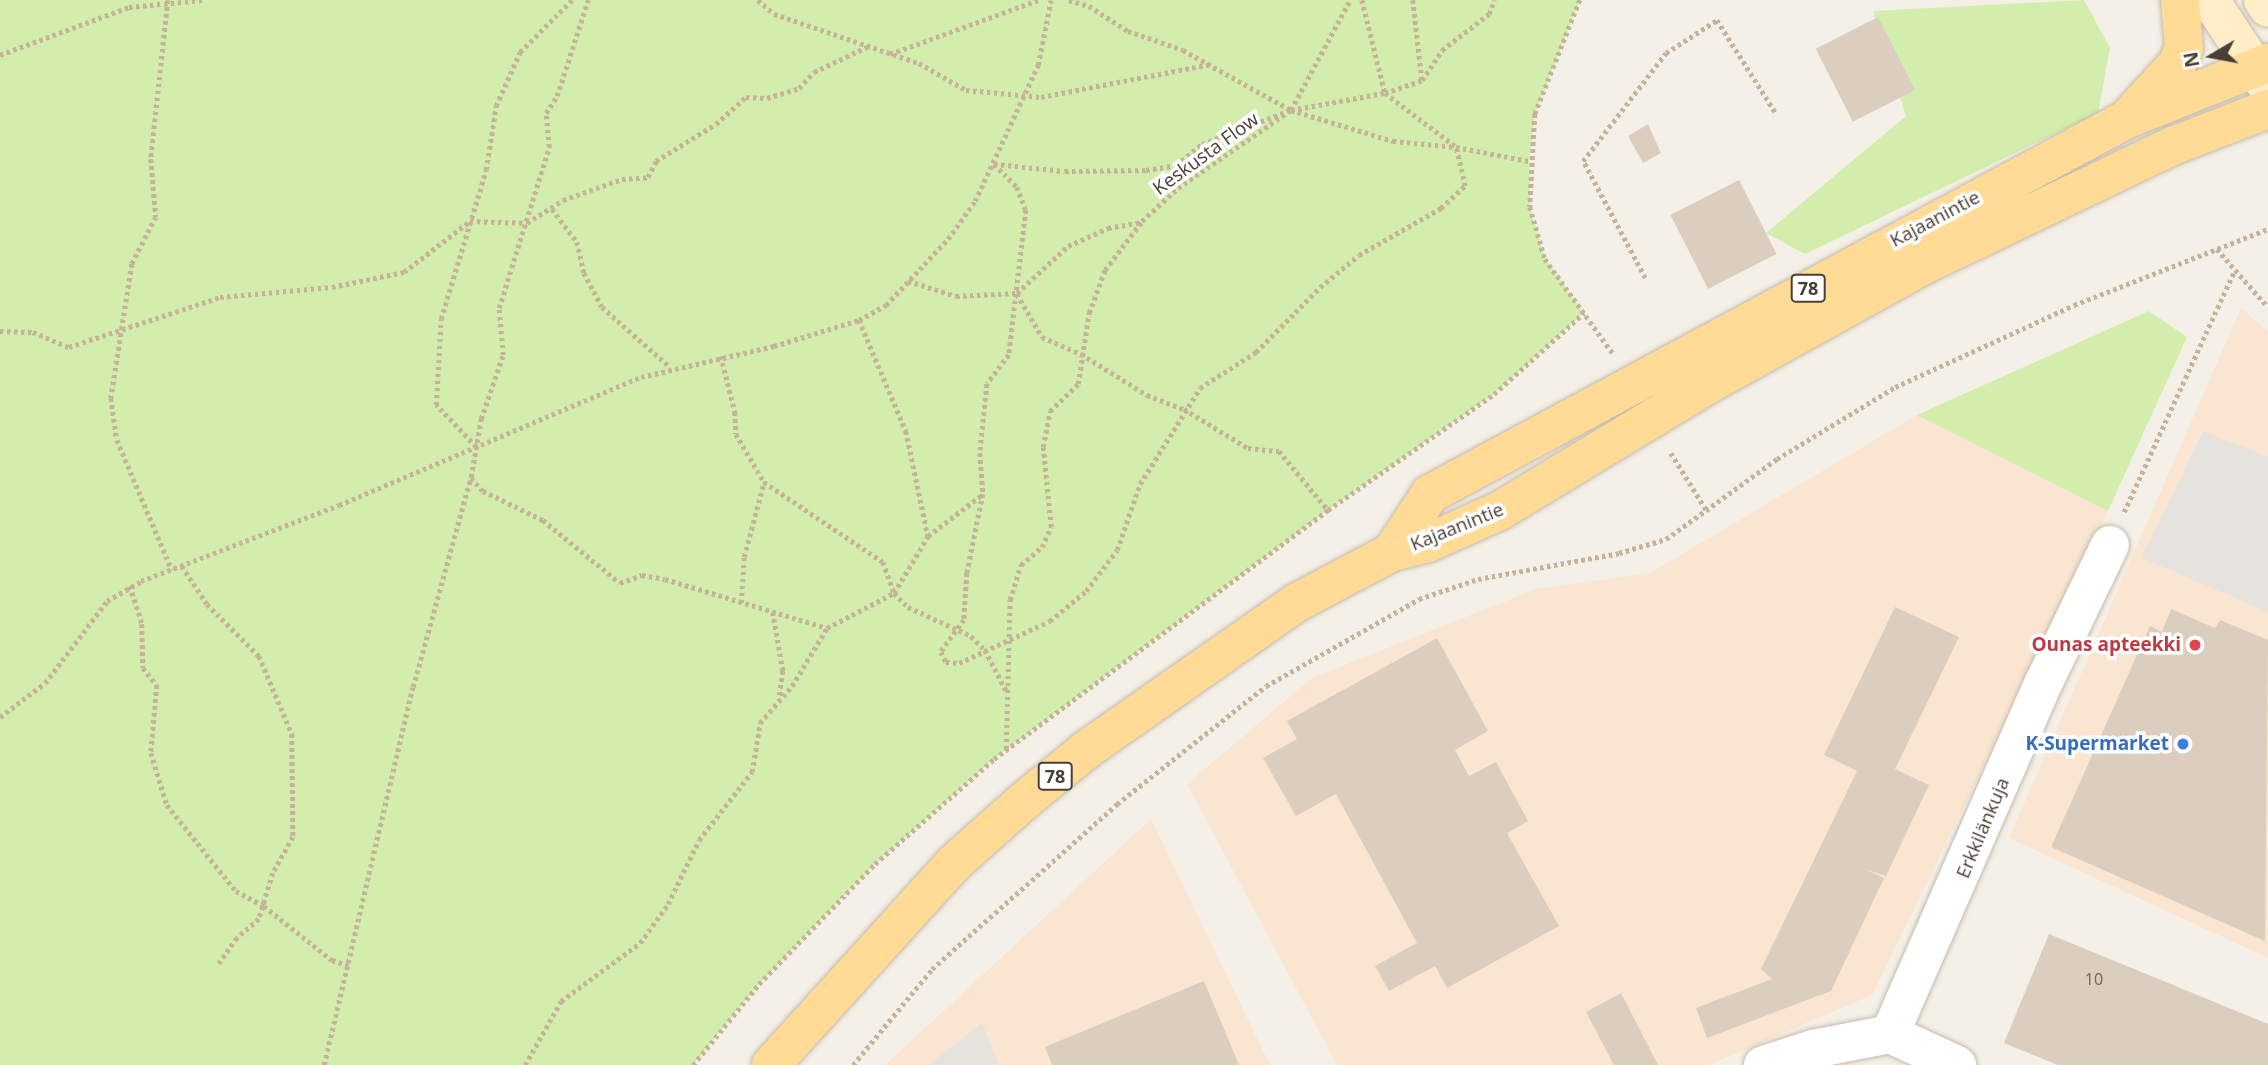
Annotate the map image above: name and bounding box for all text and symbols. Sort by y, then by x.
north arrow [2177,21,2247,91]
text: N [2177,50,2205,70]
street label: Keskusta Flow [1149,108,1263,200]
street label: Kajaanintie [1886,186,1984,252]
road number: 78 [1790,274,1826,302]
street label: Kajaanintie [1407,498,1507,556]
place label: Ounas apteekki [2031,634,2181,656]
marker: Ounas apteekki [2187,637,2203,653]
place label: K-Supermarket [2025,733,2169,755]
marker: K-Supermarket [2175,736,2191,752]
road number: 78 [1038,762,1072,790]
street label: Erkkilänkuja [1952,774,2014,882]
house number: 10 [2085,969,2103,989]

